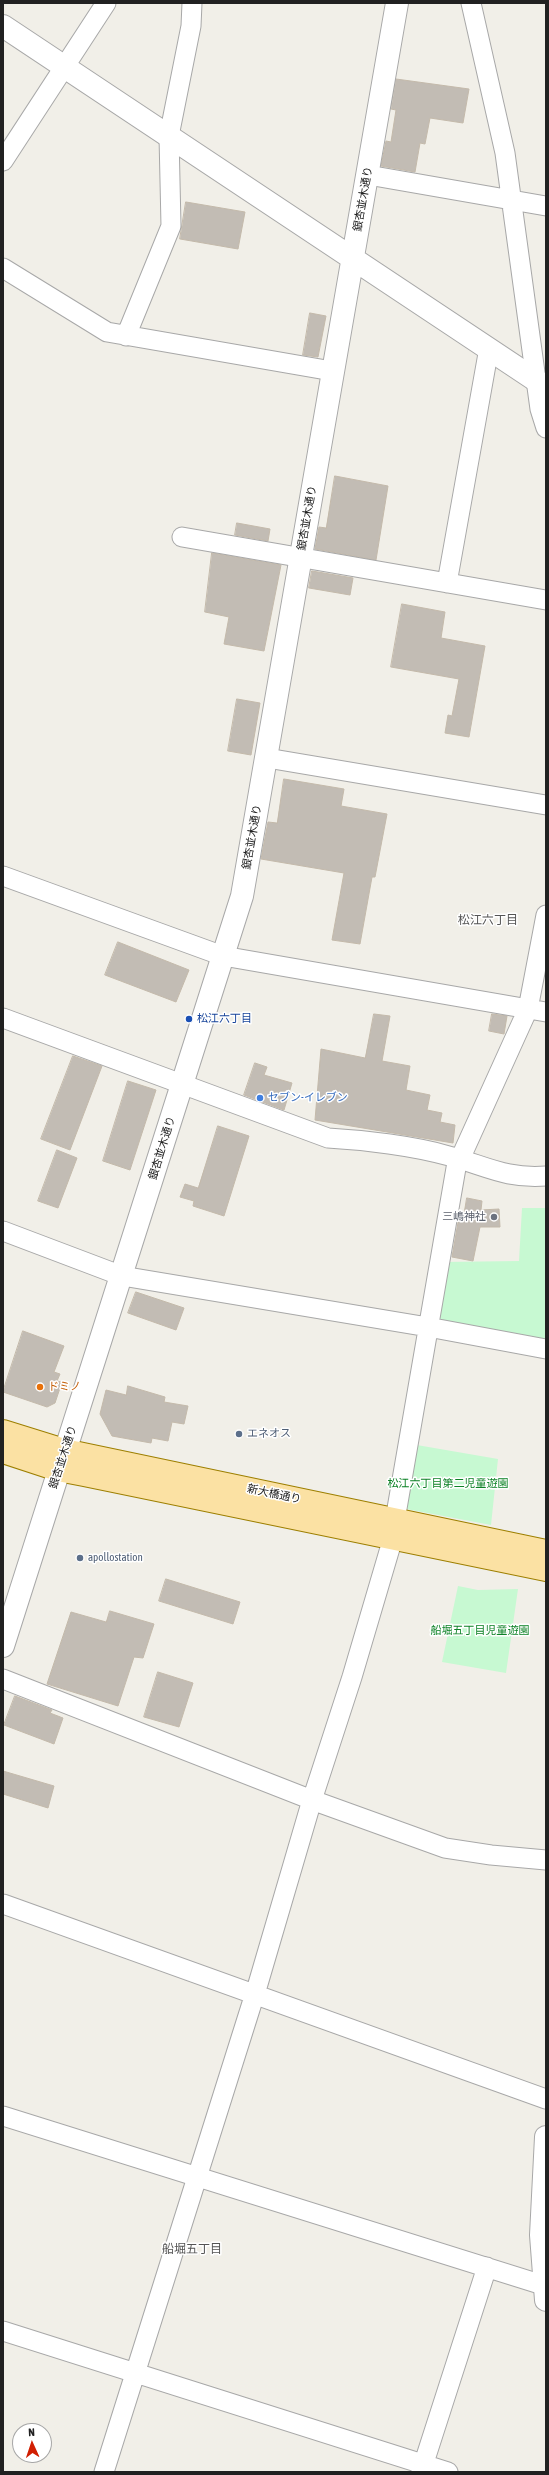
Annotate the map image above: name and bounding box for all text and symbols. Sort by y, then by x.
street label: 銀杏並木通り [351,165,375,233]
street label: 銀杏並木通り [295,484,319,552]
street label: 銀杏並木通り [240,803,264,871]
district label: 松江六丁目 [458,913,518,927]
place label: 松江六丁目 [197,1012,252,1026]
marker: 松江六丁目 [184,1014,194,1024]
place label: セブン-イレブン [268,1091,348,1105]
marker: セブン-イレブン [255,1093,265,1103]
street label: 銀杏並木通り [146,1115,178,1181]
place label: 三嶋神社 [442,1210,486,1224]
marker: 三嶋神社 [489,1212,499,1222]
place label: ドミノ [48,1380,81,1394]
marker: ドミノ [35,1382,45,1392]
street label: 銀杏並木通り [47,1424,79,1490]
place label: エネオス [247,1427,291,1441]
marker: エネオス [234,1429,244,1439]
park label: 松江六丁目第二児童遊園 [388,1477,508,1491]
street label: 新大橋通り [246,1482,302,1506]
place label: apollostation [88,1551,143,1565]
marker: apollostation [75,1553,85,1563]
park label: 船堀五丁目児童遊園 [431,1624,529,1638]
district label: 船堀五丁目 [162,2242,222,2256]
north arrow [12,2423,52,2463]
text: N [28,2426,35,2438]

